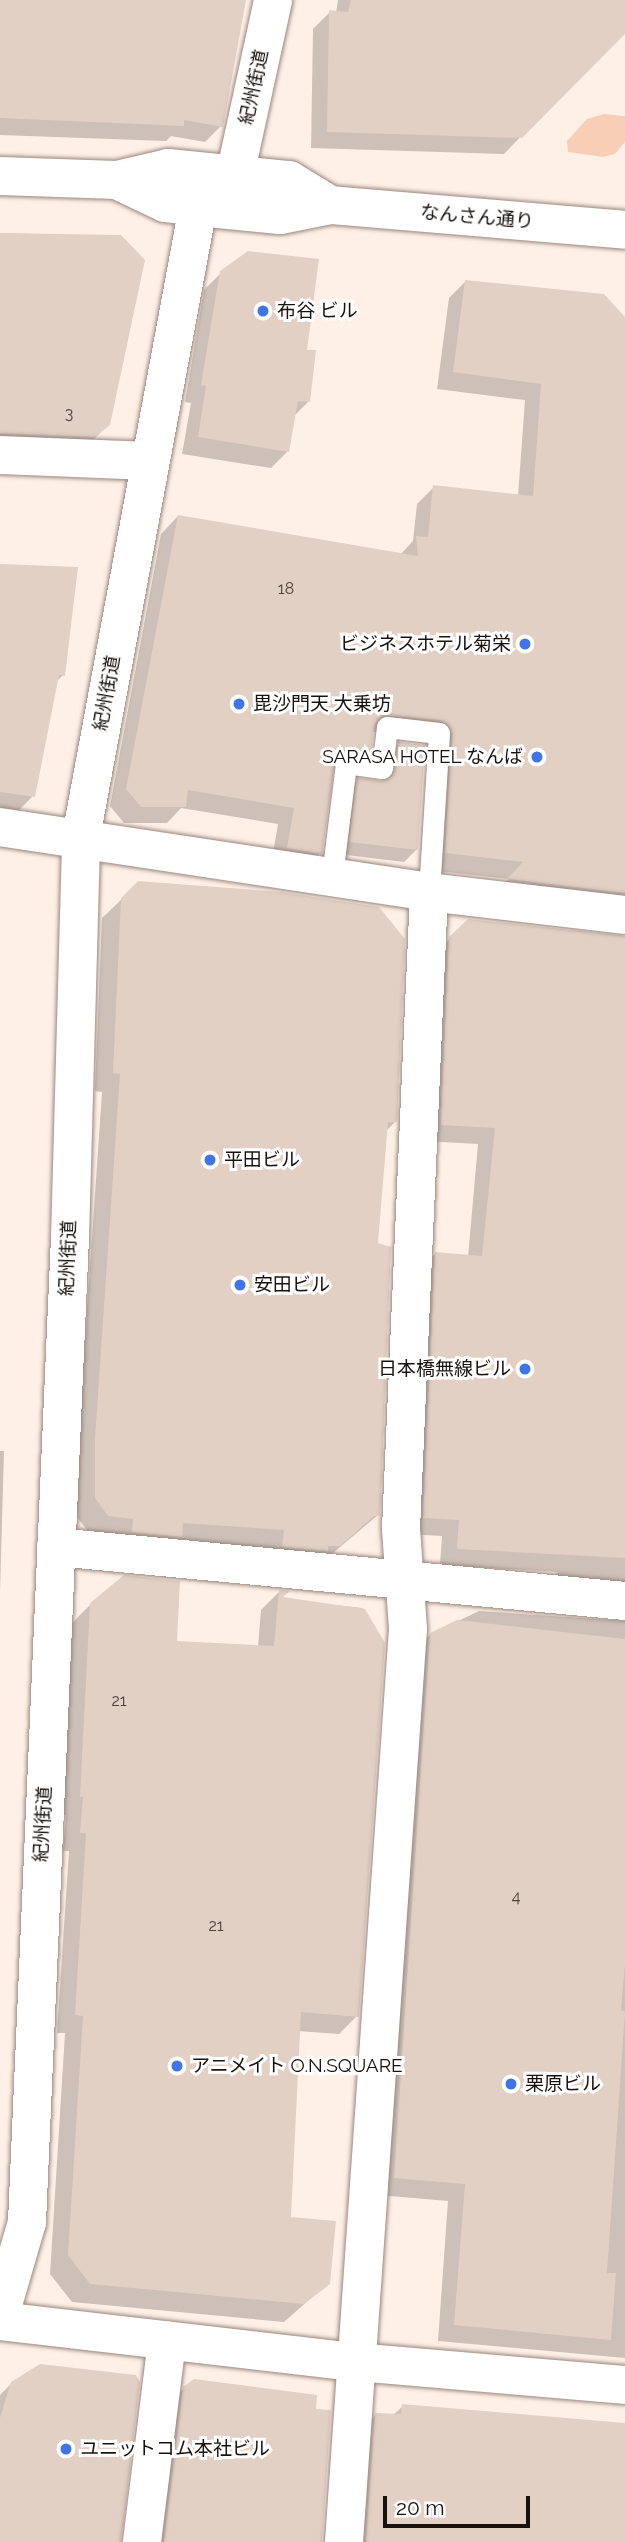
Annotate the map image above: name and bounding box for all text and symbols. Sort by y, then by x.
street label: 紀州街道 [235,47,273,127]
street label: なんさん通り [419,201,535,233]
place label: 布谷 ビル [277,300,358,322]
marker: 布谷 ビル [255,303,271,319]
house number: 3 [65,404,73,424]
house number: 18 [278,579,294,599]
place label: ビジネスホテル菊栄 [340,633,511,655]
marker: ビジネスホテル菊栄 [517,636,533,652]
street label: 紀州街道 [89,654,125,732]
place label: 毘沙門天 大乗坊 [253,693,391,715]
marker: 毘沙門天 大乗坊 [231,696,247,712]
place label: SARASA HOTEL なんば [321,746,523,768]
marker: SARASA HOTEL なんば [529,749,545,765]
place label: 平田ビル [224,1149,300,1171]
marker: 平田ビル [202,1152,218,1168]
street label: 紀州街道 [55,1220,81,1296]
place label: 安田ビル [254,1274,330,1296]
marker: 安田ビル [232,1277,248,1293]
place label: 日本橋無線ビル [378,1358,511,1380]
marker: 日本橋無線ビル [517,1361,533,1377]
house number: 21 [111,1691,127,1711]
street label: 紀州街道 [30,1785,56,1863]
house number: 4 [512,1887,520,1907]
house number: 21 [208,1916,224,1936]
place label: アニメイト O.N.SQUARE [191,2055,403,2077]
marker: アニメイト O.N.SQUARE [169,2058,185,2074]
place label: 栗原ビル [525,2073,601,2095]
marker: 栗原ビル [503,2076,519,2092]
place label: ユニットコム本社ビル [80,2438,270,2460]
marker: ユニットコム本社ビル [58,2441,74,2457]
scale bar [387,2482,534,2526]
text: 20 m [396,2495,444,2520]

